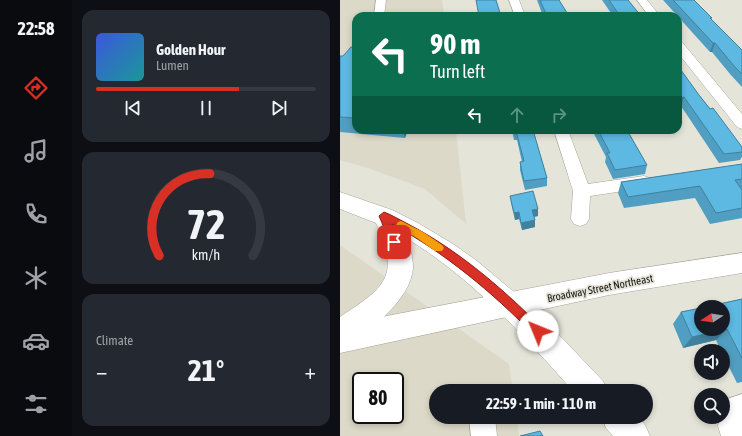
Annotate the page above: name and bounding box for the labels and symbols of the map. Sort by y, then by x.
pin [377,225,411,259]
street label: Broadway Street Northeast [546,272,654,304]
north arrow [694,300,730,336]
position arrow [517,310,559,352]
speed limit sign: 80 [352,372,404,424]

